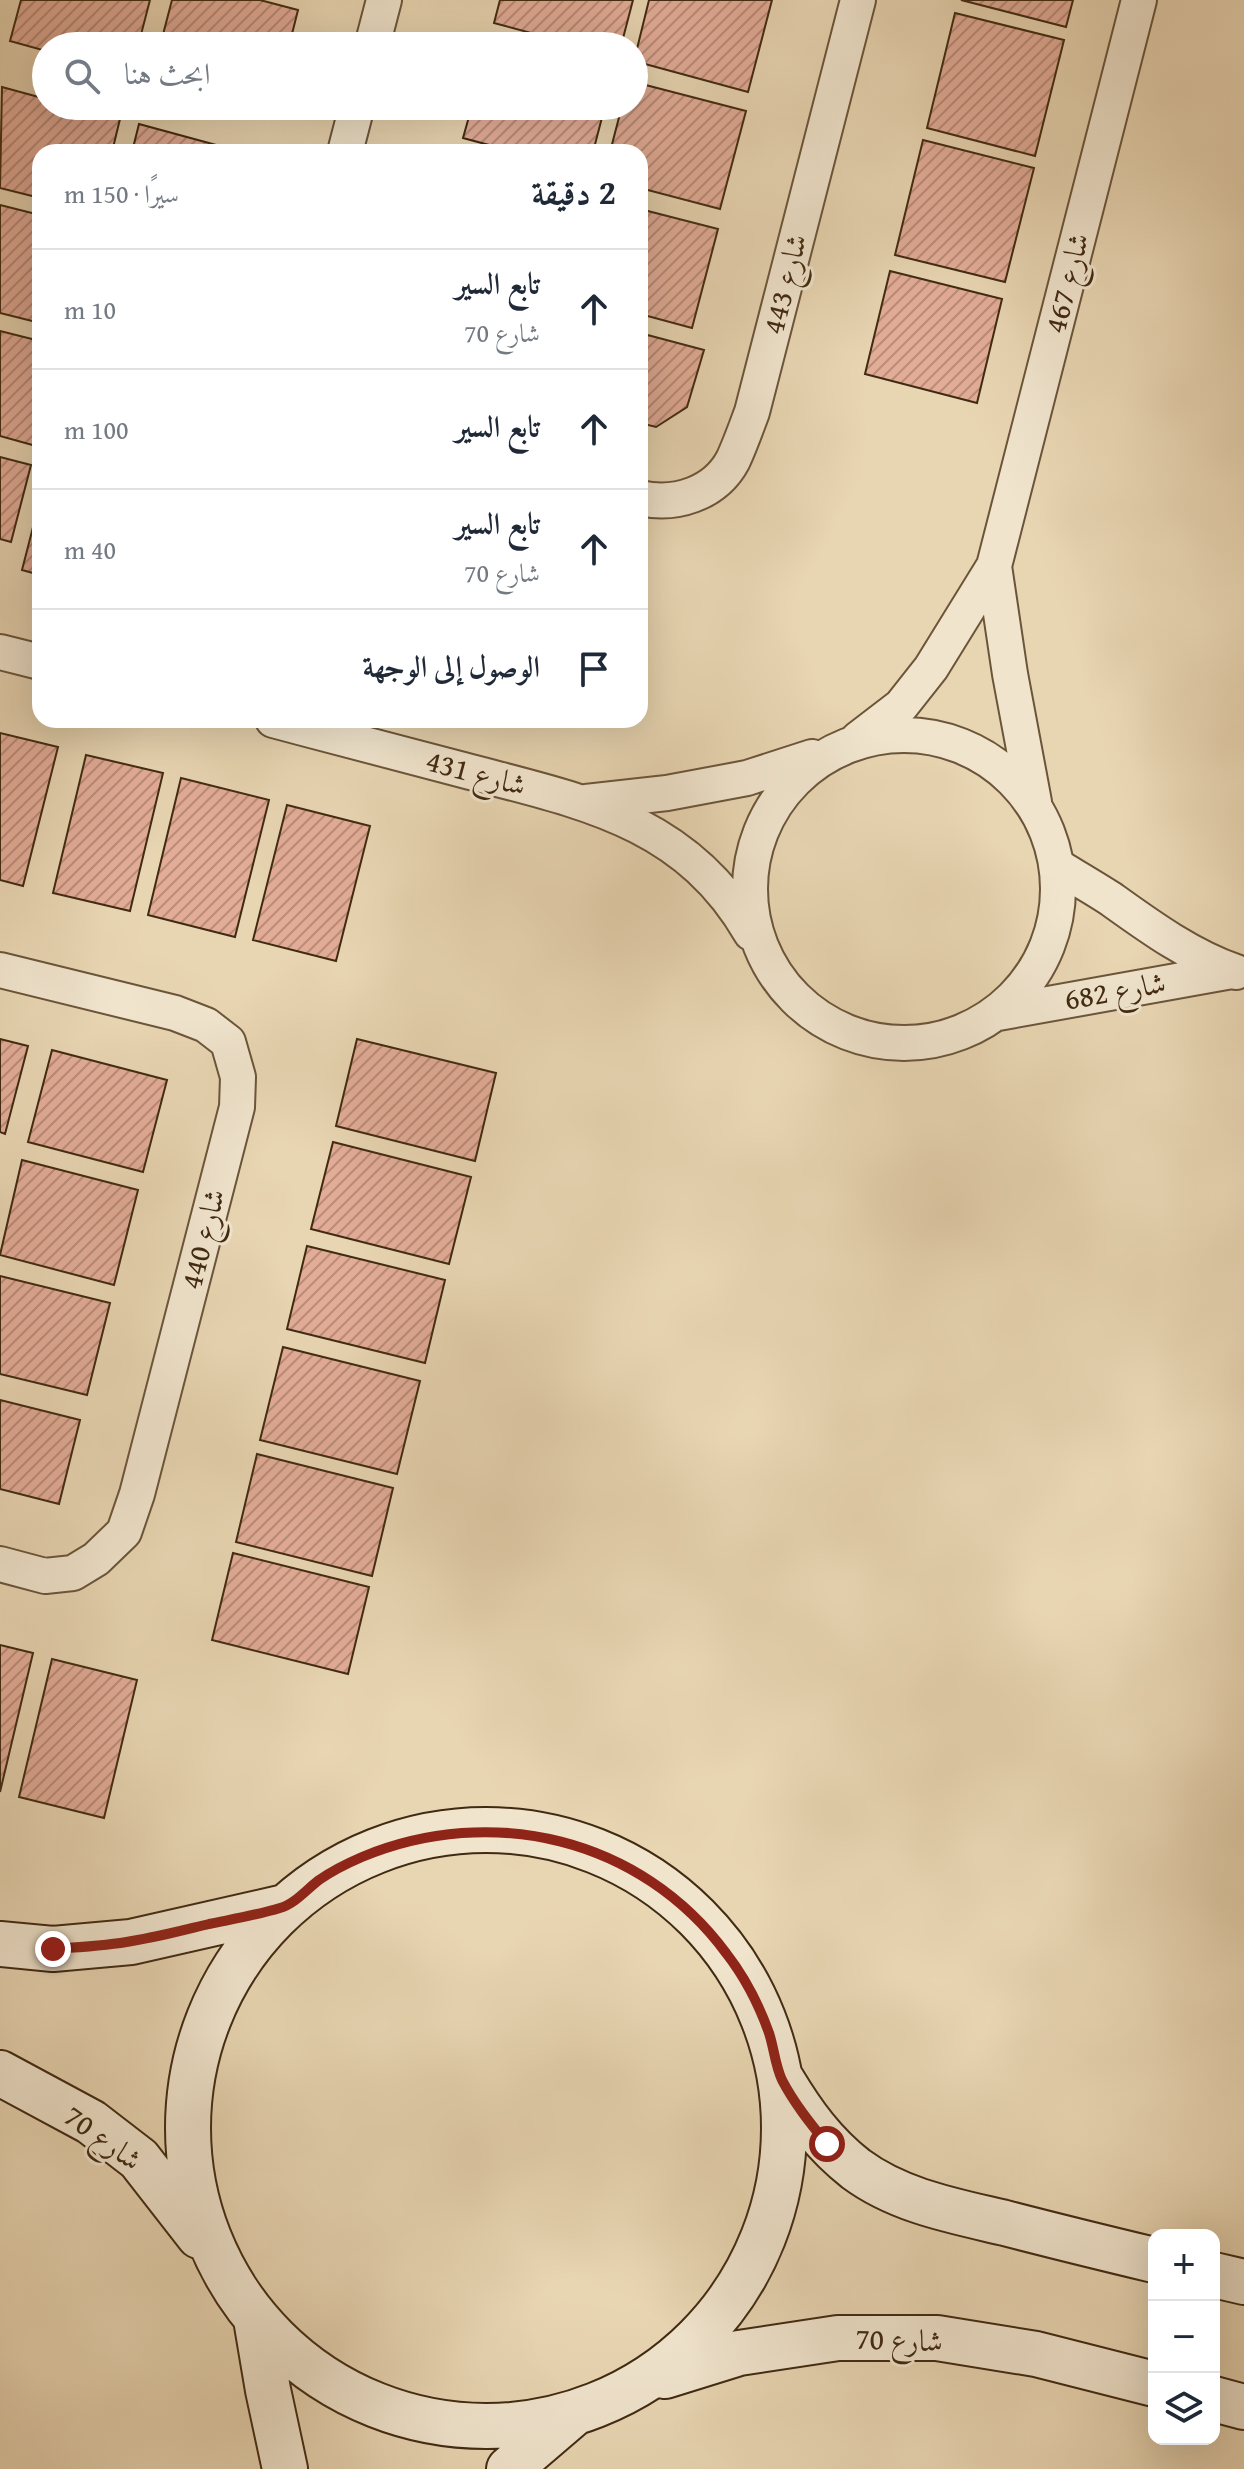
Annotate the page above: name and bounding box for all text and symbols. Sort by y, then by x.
search box [32,32,648,120]
text: ابحث هنا [124,51,211,95]
icon: search [60,54,104,98]
text: 2 دقيقة [532,167,616,216]
text: سيرًا · 150 m [64,174,179,213]
street label: شارع 467 [1032,228,1104,339]
street label: شارع 443 [750,229,822,340]
text: تابع السير [455,261,540,305]
icon: ahead [572,287,616,331]
text: 10 m [64,290,116,329]
text: شارع 70 [464,313,540,352]
text: تابع السير [455,404,540,448]
icon: ahead [572,407,616,451]
text: 100 m [64,410,129,449]
text: تابع السير [455,501,540,545]
icon: ahead [572,527,616,571]
text: 40 m [64,530,116,569]
text: شارع 70 [464,553,540,592]
text: الوصول إلى الوجهة [362,644,540,688]
icon: arrive [572,647,616,691]
street label: شارع 431 [420,738,531,810]
street label: شارع 682 [1061,959,1170,1024]
street label: شارع 440 [168,1184,240,1295]
route end [35,1931,71,1967]
street label: شارع 70 [53,2094,152,2184]
route start [809,2126,845,2162]
map controls [1148,2229,1220,2445]
button: + [1148,2229,1220,2301]
button: − [1148,2301,1220,2373]
street label: شارع 70 [854,2315,944,2367]
button: layers [1148,2373,1220,2445]

